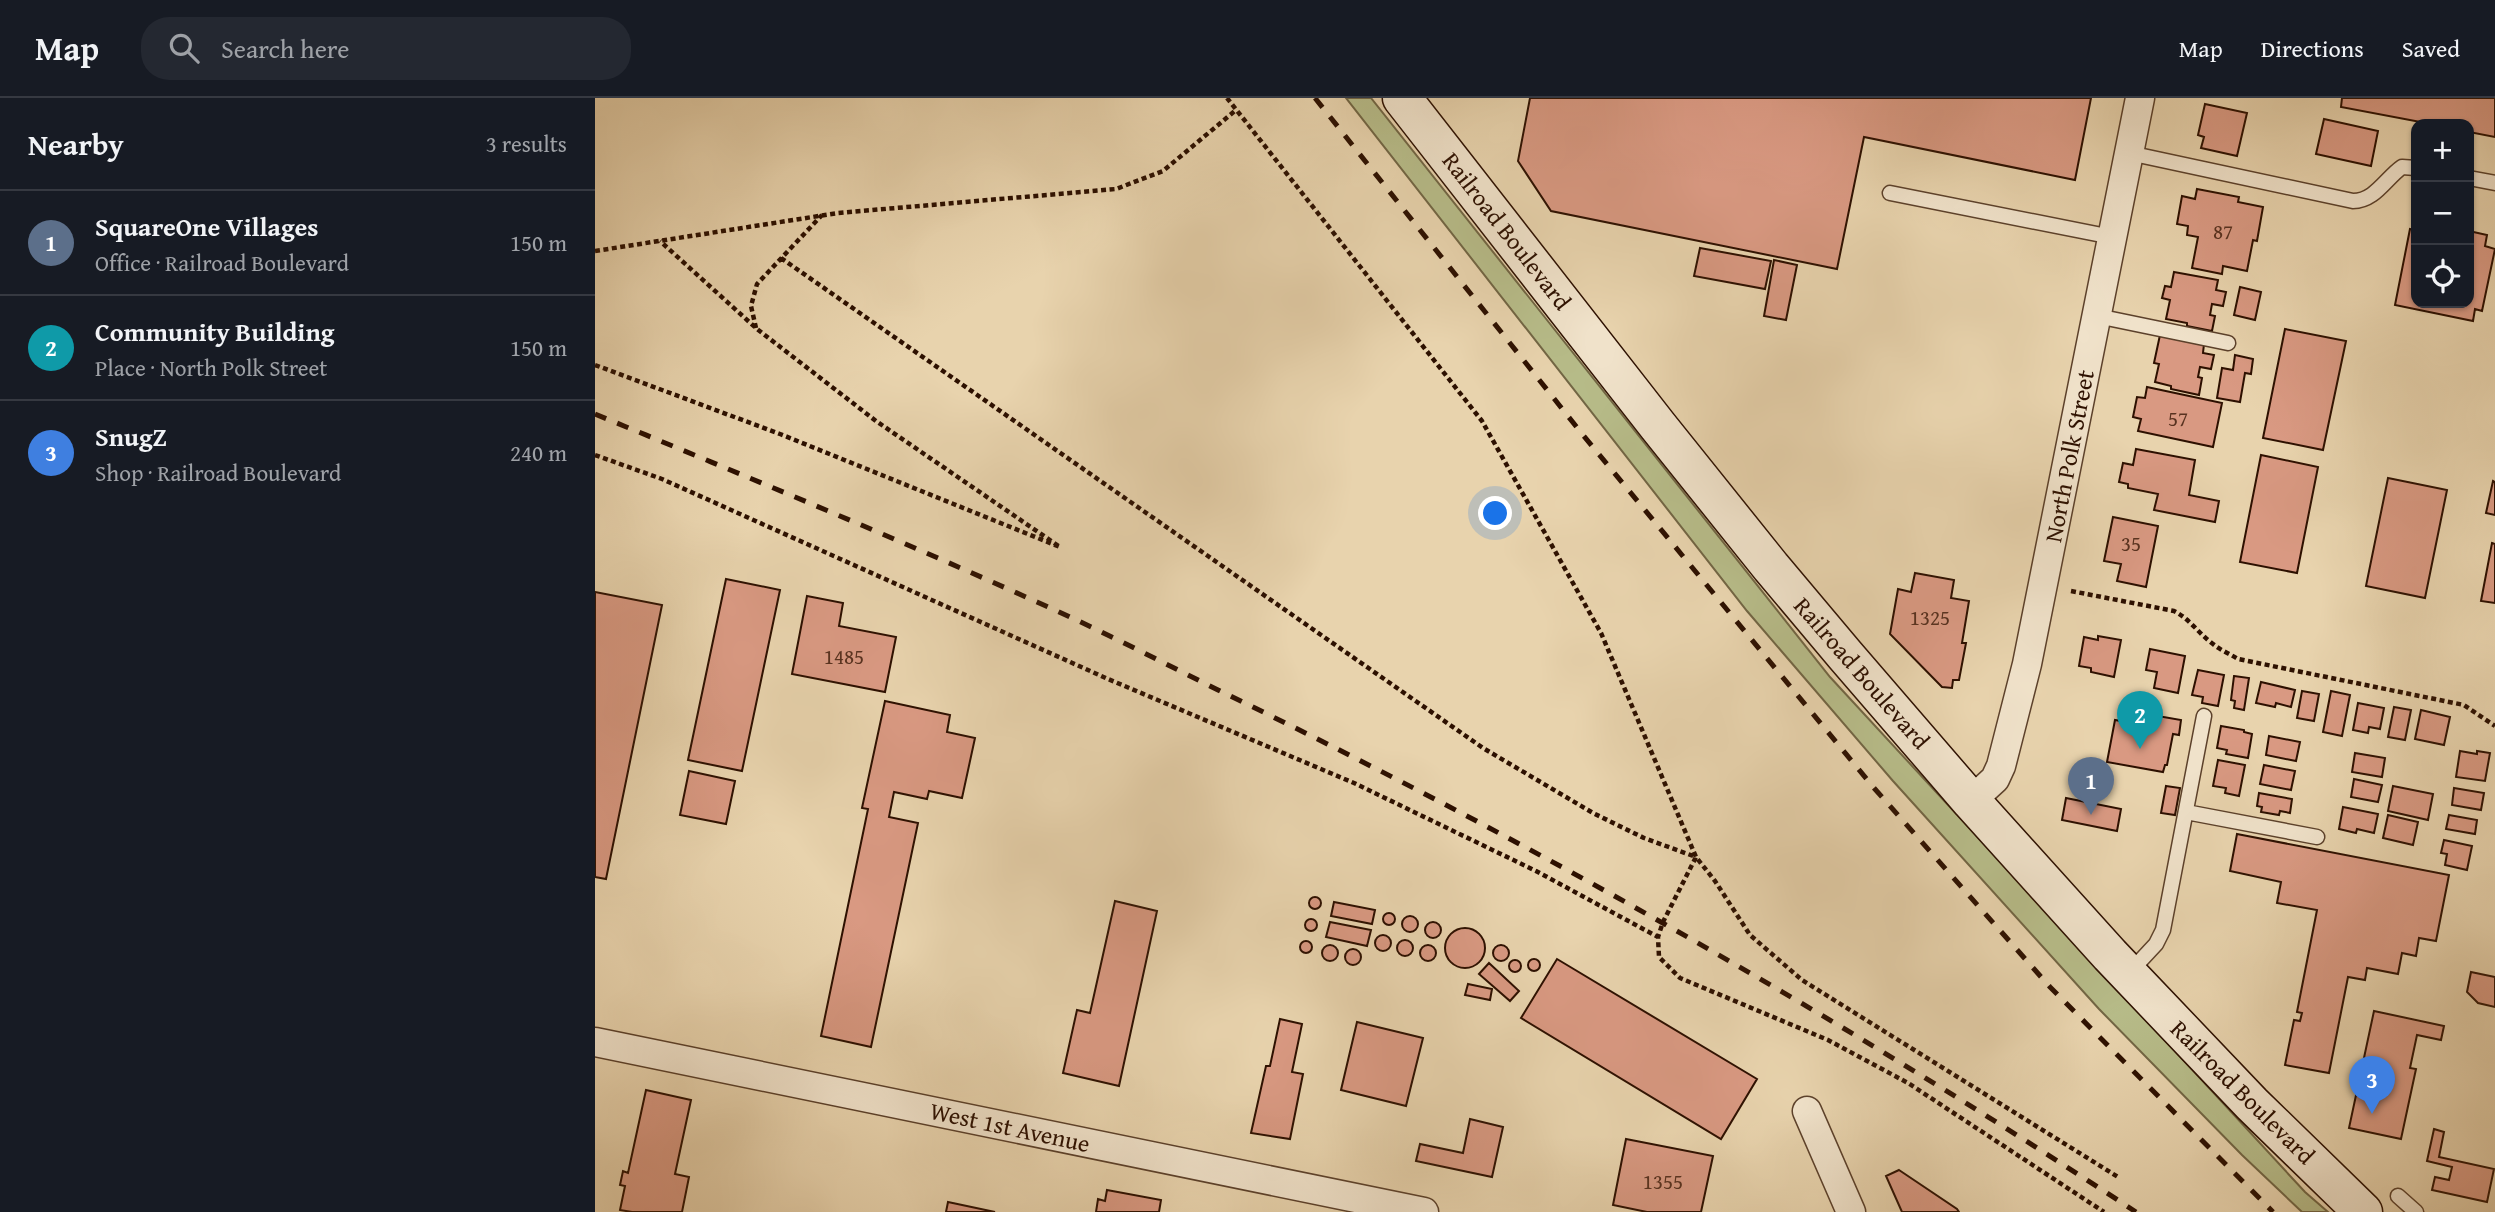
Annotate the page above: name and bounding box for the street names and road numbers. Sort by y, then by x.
street label: Railroad Boulevard [1434,145,1580,318]
street label: North Polk Street [2035,366,2103,545]
street label: Railroad Boulevard [1786,589,1938,757]
street label: Railroad Boulevard [2163,1012,2323,1172]
street label: West 1st Avenue [927,1093,1093,1161]

